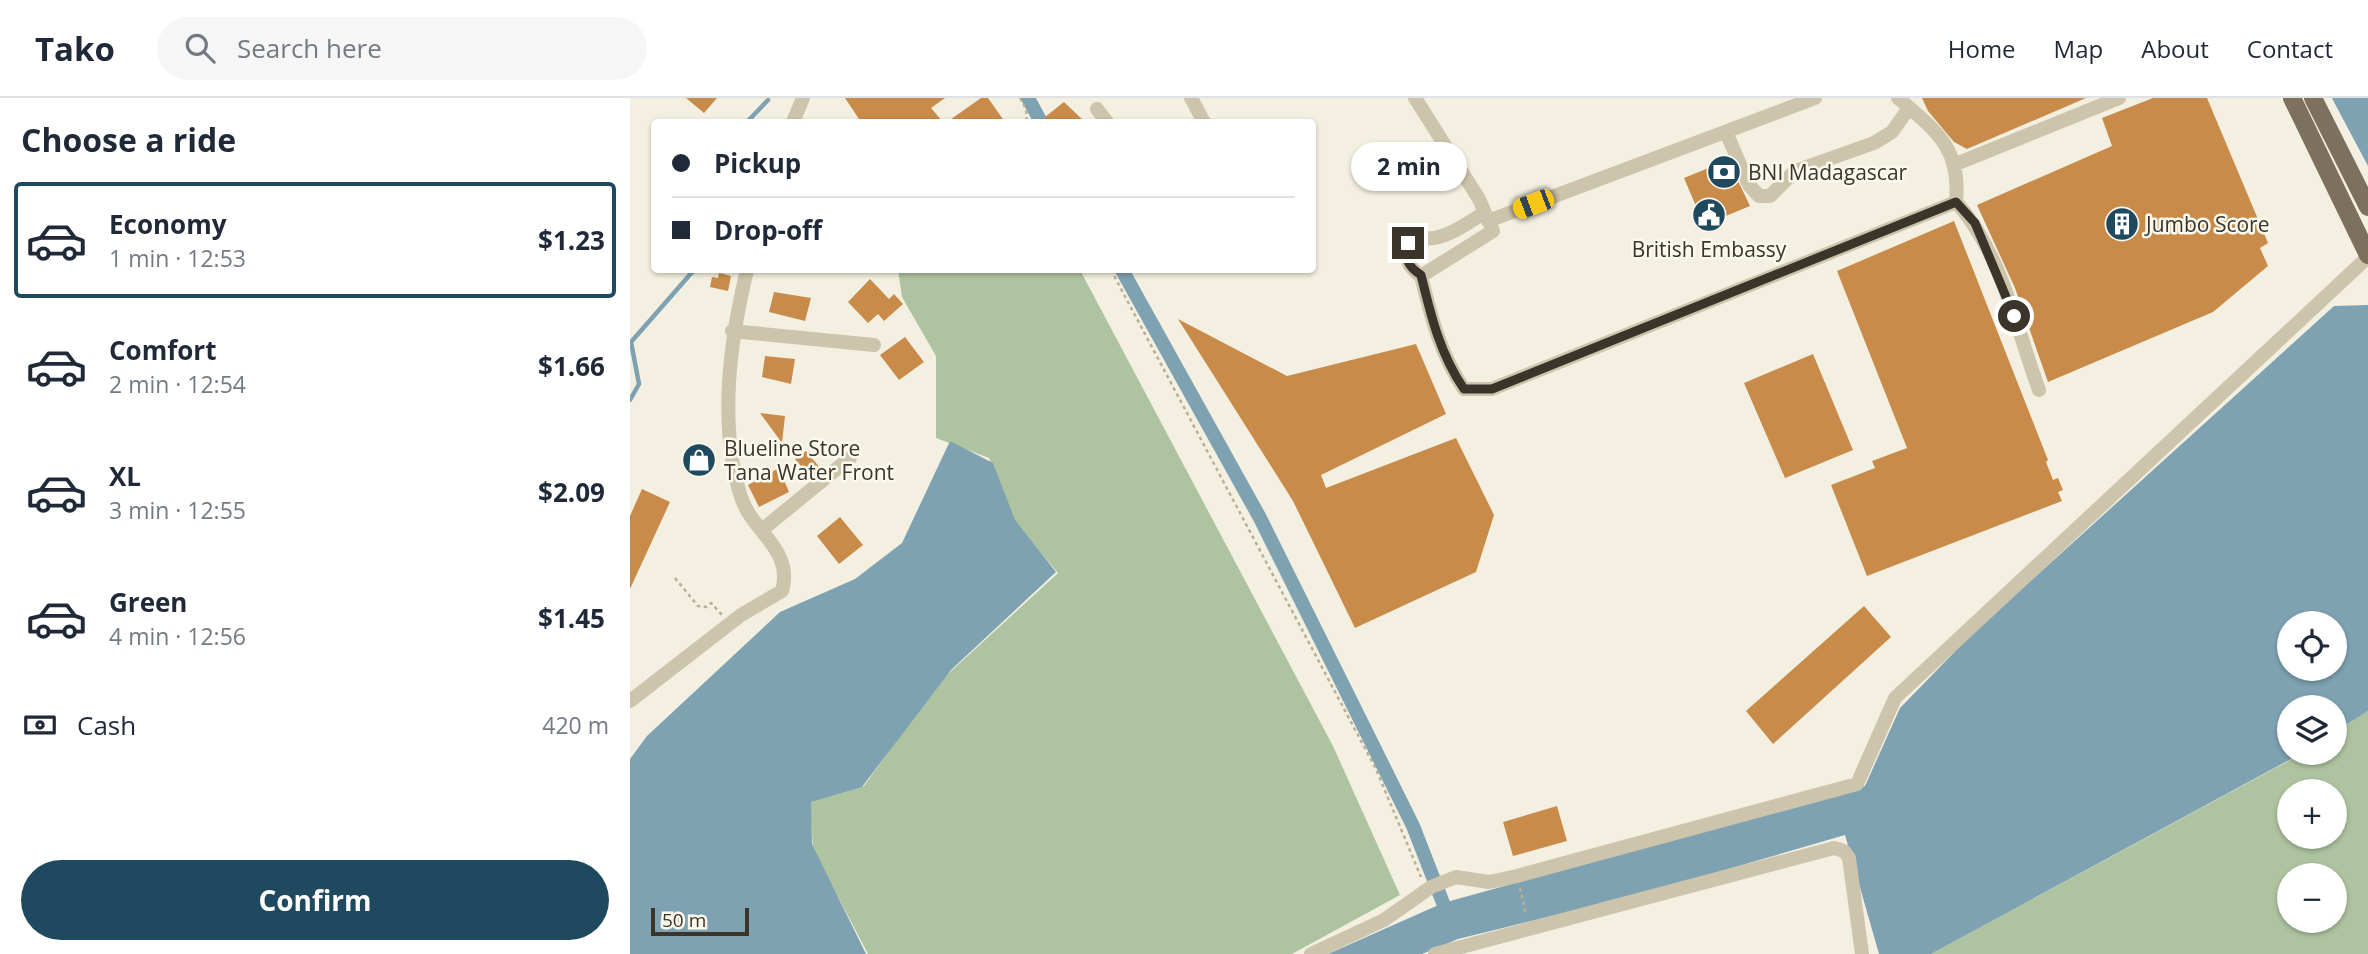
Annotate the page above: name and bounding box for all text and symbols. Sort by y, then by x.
search box [157,17,647,80]
text: Tako [35,26,115,71]
icon: search [181,29,219,67]
text: Search here [237,30,382,66]
text: Home [1948,32,2016,65]
text: Map [2054,32,2103,65]
text: About [2141,32,2209,65]
text: Contact [2247,32,2333,65]
text: Choose a ride [21,118,236,161]
callout: 2 min [1350,142,1466,190]
text: Pickup [714,145,801,181]
text: 2 min [1377,150,1441,182]
bank icon: BNI Madagascar [1705,153,1743,191]
place label: BNI Madagascar [1748,158,1908,186]
car [1510,187,1557,221]
public building icon: British Embassy [1690,196,1728,234]
building icon: Jumbo Score [2103,205,2141,243]
text: Economy [109,206,227,242]
icon: car [25,209,88,272]
place label: Jumbo Score [2144,210,2269,238]
text: Drop-off [714,212,822,248]
text: $1.23 [538,222,605,258]
route end [1392,227,1424,259]
place label: British Embassy [1632,235,1787,263]
text: 1 min · 12:53 [109,242,246,274]
route start [1998,300,2030,332]
text: Comfort [109,332,216,368]
icon: car [25,335,88,398]
text: $1.66 [538,348,605,384]
text: 2 min · 12:54 [109,368,246,400]
place label: Blueline Store Tana Water Front [724,434,894,486]
shop icon: Blueline Store Tana Water Front [680,441,718,479]
text: XL [109,458,141,494]
icon: car [25,461,88,524]
text: $2.09 [538,474,605,510]
text: 3 min · 12:55 [109,494,246,526]
text: Green [109,584,187,620]
icon: car [25,587,88,650]
text: $1.45 [538,600,605,636]
map controls [2277,611,2347,933]
button: locate [2277,611,2347,681]
text: 4 min · 12:56 [109,620,246,652]
button: layers [2277,695,2347,765]
icon: cash [21,706,59,744]
text: Cash [77,707,136,743]
text: 420 m [542,709,609,741]
button: + [2277,779,2347,849]
button: Confirm [21,860,609,940]
button: − [2277,863,2347,933]
scale bar [651,905,749,937]
text: 50 m [662,907,706,933]

